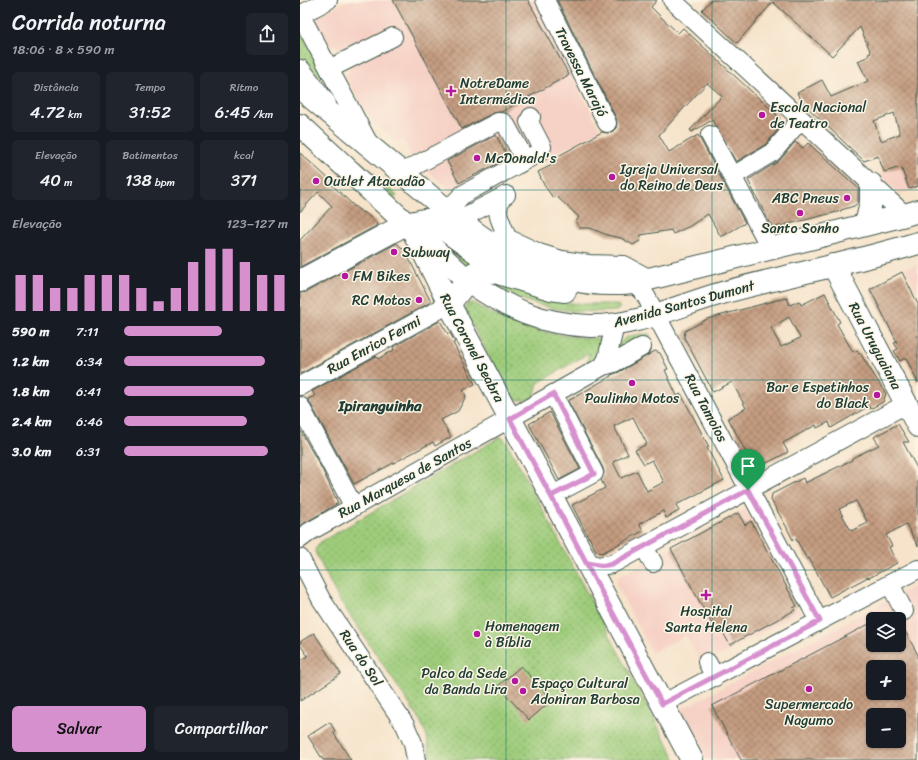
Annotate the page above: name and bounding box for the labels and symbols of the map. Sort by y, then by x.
street label: Travessa Marajó [548,23,615,122]
place label: NotreDame Intermédica [459,71,535,112]
marker: NotreDame Intermédica [445,85,457,97]
place label: Escola Nacional de Teatro [770,95,867,136]
marker: Escola Nacional de Teatro [757,110,767,120]
place label: McDonald's [485,146,557,171]
marker: McDonald's [472,153,482,163]
place label: Igreja Universal do Reino de Deus [619,157,724,198]
place label: Outlet Atacadão [324,169,425,194]
marker: Igreja Universal do Reino de Deus [607,172,617,182]
marker: Outlet Atacadão [311,176,321,186]
place label: ABC Pneus [771,186,840,211]
marker: ABC Pneus [842,193,852,203]
marker: Santo Sonho [795,208,805,218]
place label: Santo Sonho [761,216,839,241]
place label: Subway [402,240,451,265]
marker: Subway [389,247,399,257]
place label: FM Bikes [353,264,411,289]
marker: FM Bikes [340,271,350,281]
street label: Avenida Santos Dumont [610,273,759,335]
place label: RC Motos [352,288,412,313]
street label: Rua Coronel Seabra [433,289,512,408]
marker: RC Motos [414,295,424,305]
street label: Rua Uruguaiana [841,298,909,395]
street label: Rua Enrico Fermi [322,308,427,381]
street label: Rua Tamoios [677,369,735,447]
place label: Bar e Espetinhos do Black [766,375,870,416]
marker: Paulinho Motos [627,378,637,388]
place label: Paulinho Motos [585,386,680,411]
marker: Bar e Espetinhos do Black [872,390,882,400]
district label: Ipiranguinha [337,393,422,419]
street label: Rua Marquesa de Santos [333,430,477,525]
pin [731,449,765,490]
marker: Hospital Santa Helena [700,589,712,601]
place label: Hospital Santa Helena [665,599,748,640]
place label: Homenagem à Bíblia [485,614,560,655]
street label: Rua do Sol [333,624,390,693]
marker: Homenagem à Bíblia [472,629,482,639]
place label: Palco da Sede da Banda Lira [421,661,508,702]
place label: Espaço Cultural Adoniran Barbosa [530,671,640,712]
marker: Palco da Sede da Banda Lira [510,676,520,686]
marker: Supermercado Nagumo [804,684,814,694]
marker: Espaço Cultural Adoniran Barbosa [518,686,528,696]
place label: Supermercado Nagumo [765,692,853,733]

